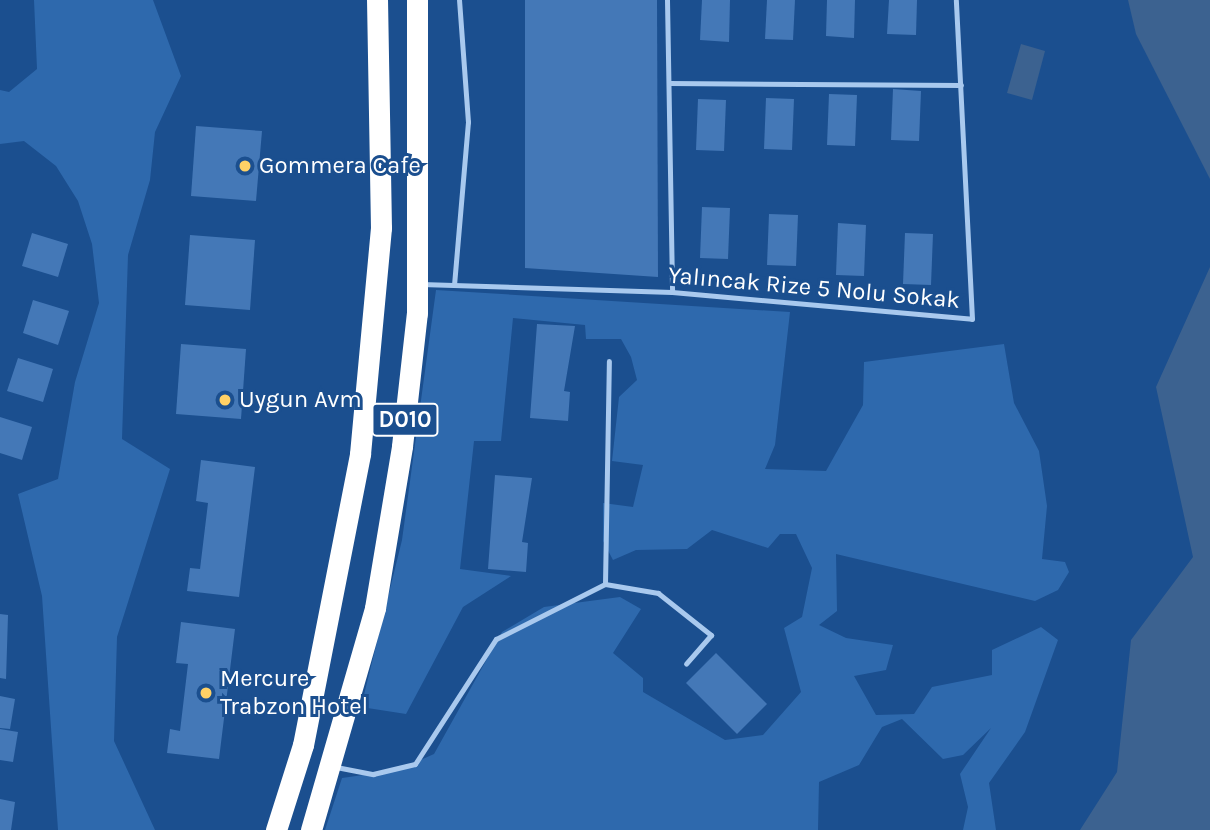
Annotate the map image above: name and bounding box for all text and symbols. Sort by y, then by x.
place label: Gommera Cafe [259,152,421,180]
marker: Gommera Cafe [237,158,253,174]
street label: Yalıncak Rize 5 Nolu Sokak [667,261,961,315]
place label: Uygun Avm [239,386,362,414]
marker: Uygun Avm [217,392,233,408]
road number: D010 [370,400,440,440]
place label: Mercure Trabzon Hotel [220,665,368,721]
marker: Mercure Trabzon Hotel [198,685,214,701]

